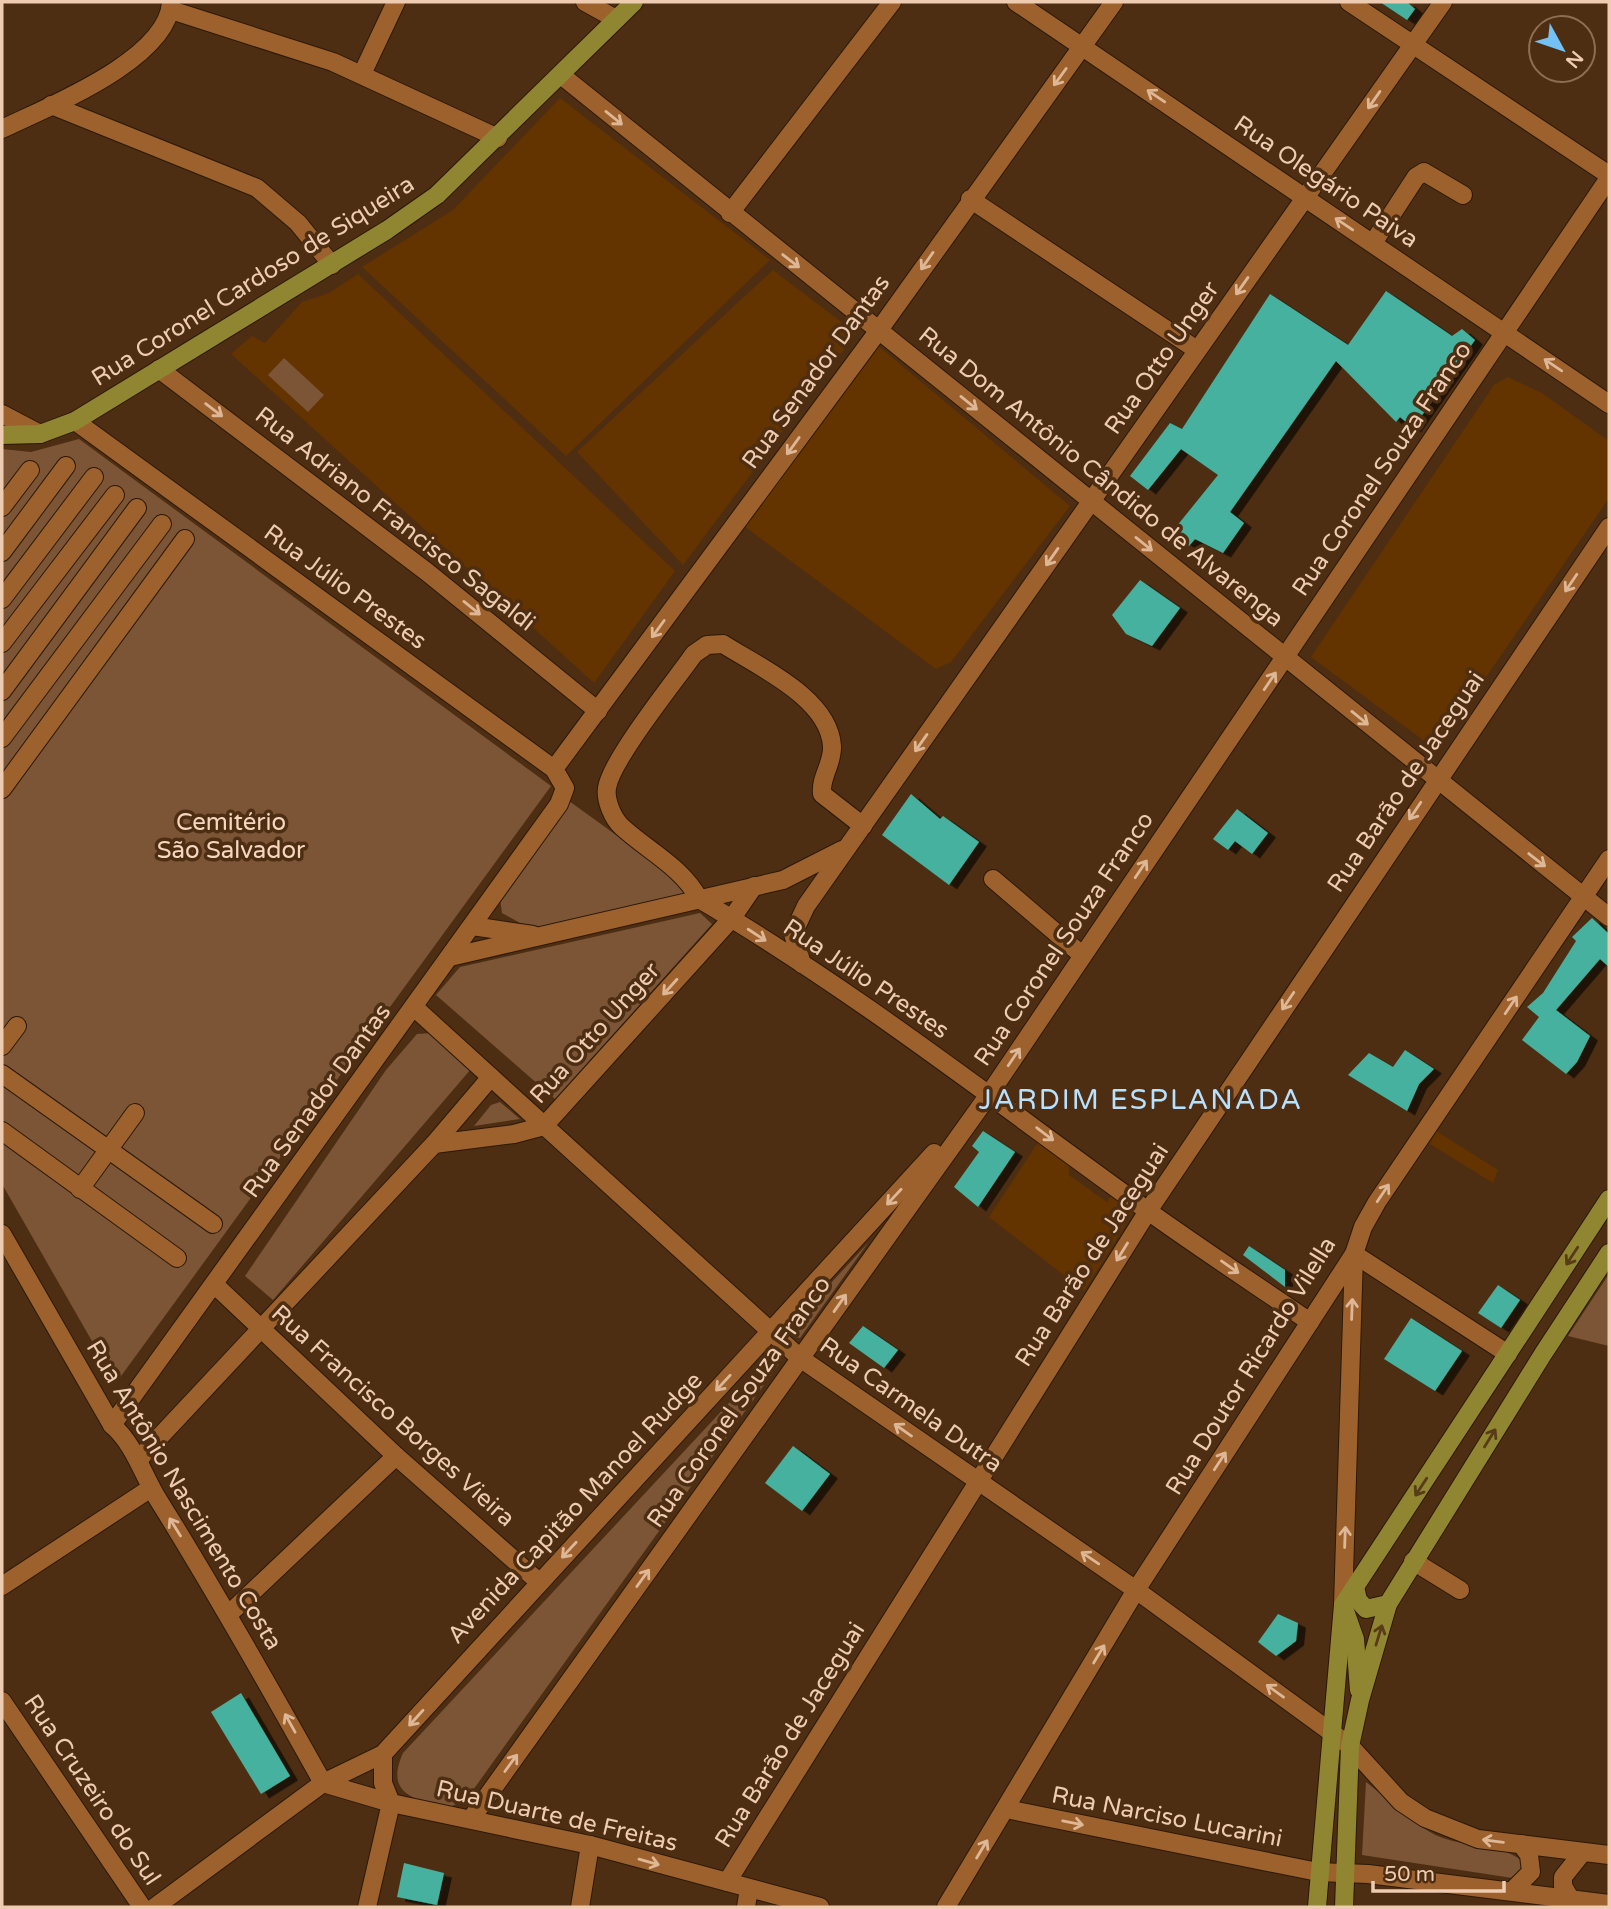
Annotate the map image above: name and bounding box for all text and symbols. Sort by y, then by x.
north arrow [1527,14,1597,84]
text: N [1561,46,1588,72]
one-way arrow [1053,67,1067,86]
one-way arrow [1147,89,1166,104]
one-way arrow [1367,90,1381,109]
street label: Rua Olegário Paiva [1228,110,1424,254]
one-way arrow [604,111,622,126]
street label: Rua Coronel Cardoso de Siqueira [86,169,420,393]
one-way arrow [1335,217,1354,231]
one-way arrow [920,251,934,270]
one-way arrow [781,253,800,268]
street label: Rua Senador Dantas [736,269,896,475]
street label: Rua Otto Unger [1098,275,1226,440]
one-way arrow [1235,276,1250,295]
street label: Rua Dom Antônio Cândido de Alvarenga [913,321,1289,633]
street label: Rua Coronel Souza Franco [1286,336,1478,602]
one-way arrow [1544,358,1563,373]
one-way arrow [959,395,977,411]
street label: Rua Adriano Francisco Sagaldi [249,401,541,637]
one-way arrow [204,403,222,418]
one-way arrow [786,436,801,455]
street label: Rua Júlio Prestes [258,518,432,656]
one-way arrow [1135,537,1153,552]
one-way arrow [1045,547,1059,566]
one-way arrow [1564,573,1578,592]
one-way arrow [463,600,481,616]
one-way arrow [651,619,666,638]
street label: Rua Barão de Jaceguai [1321,666,1491,898]
one-way arrow [1263,672,1277,691]
one-way arrow [1350,710,1368,726]
one-way arrow [914,733,928,752]
one-way arrow [1407,801,1421,821]
street label: Rua Coronel Souza Franco [968,806,1160,1072]
park label: Cemitério São Salvador [157,808,306,865]
one-way arrow [1528,852,1546,868]
one-way arrow [1134,860,1148,879]
street label: Rua Júlio Prestes [778,913,954,1045]
one-way arrow [747,928,767,942]
street label: Rua Otto Unger [524,956,667,1110]
one-way arrow [661,978,678,995]
one-way arrow [1281,990,1295,1010]
one-way arrow [1504,995,1518,1015]
street label: Rua Senador Dantas [237,998,397,1204]
one-way arrow [1006,1048,1021,1067]
district label: JARDIM ESPLANADA [979,1083,1303,1117]
one-way arrow [1035,1127,1054,1141]
street label: Rua Barão de Jaceguai [1009,1138,1175,1372]
one-way arrow [1376,1184,1390,1203]
one-way arrow [885,1188,902,1205]
street label: Rua Doutor Ricardo Vilella [1160,1232,1342,1500]
one-way arrow [1115,1241,1129,1261]
one-way arrow [1565,1246,1579,1265]
one-way arrow [1220,1260,1239,1274]
street label: Rua Coronel Souza Franco [641,1271,837,1533]
one-way arrow [832,1294,847,1312]
one-way arrow [1346,1298,1359,1321]
street label: Rua Francisco Borges Vieira [265,1299,521,1533]
street label: Rua Carmela Dutra [814,1331,1008,1479]
street label: Rua Antônio Nascimento Costa [80,1335,288,1655]
street label: Avenida Capitão Manoel Rudge [441,1366,709,1650]
one-way arrow [714,1374,731,1391]
one-way arrow [893,1423,913,1437]
one-way arrow [1484,1428,1498,1448]
one-way arrow [1213,1452,1227,1472]
one-way arrow [1413,1477,1428,1496]
one-way arrow [167,1518,182,1537]
one-way arrow [1338,1525,1351,1548]
one-way arrow [560,1541,577,1558]
one-way arrow [1081,1551,1100,1565]
one-way arrow [636,1569,650,1588]
street label: Rua Barão de Jaceguai [709,1617,871,1853]
one-way arrow [1374,1624,1387,1646]
one-way arrow [1092,1644,1106,1664]
one-way arrow [1266,1684,1285,1698]
street label: Rua Cruzeiro do Sul [17,1689,167,1891]
one-way arrow [407,1709,424,1726]
one-way arrow [283,1714,297,1734]
one-way arrow [504,1754,518,1773]
street label: Rua Duarte de Freitas [433,1774,681,1858]
street label: Rua Narciso Lucarini [1049,1780,1285,1854]
one-way arrow [1061,1816,1084,1830]
one-way arrow [1482,1834,1505,1847]
one-way arrow [974,1840,989,1859]
scale bar [1373,1850,1504,1894]
one-way arrow [637,1856,659,1869]
text: 50 m [1384,1862,1435,1887]

